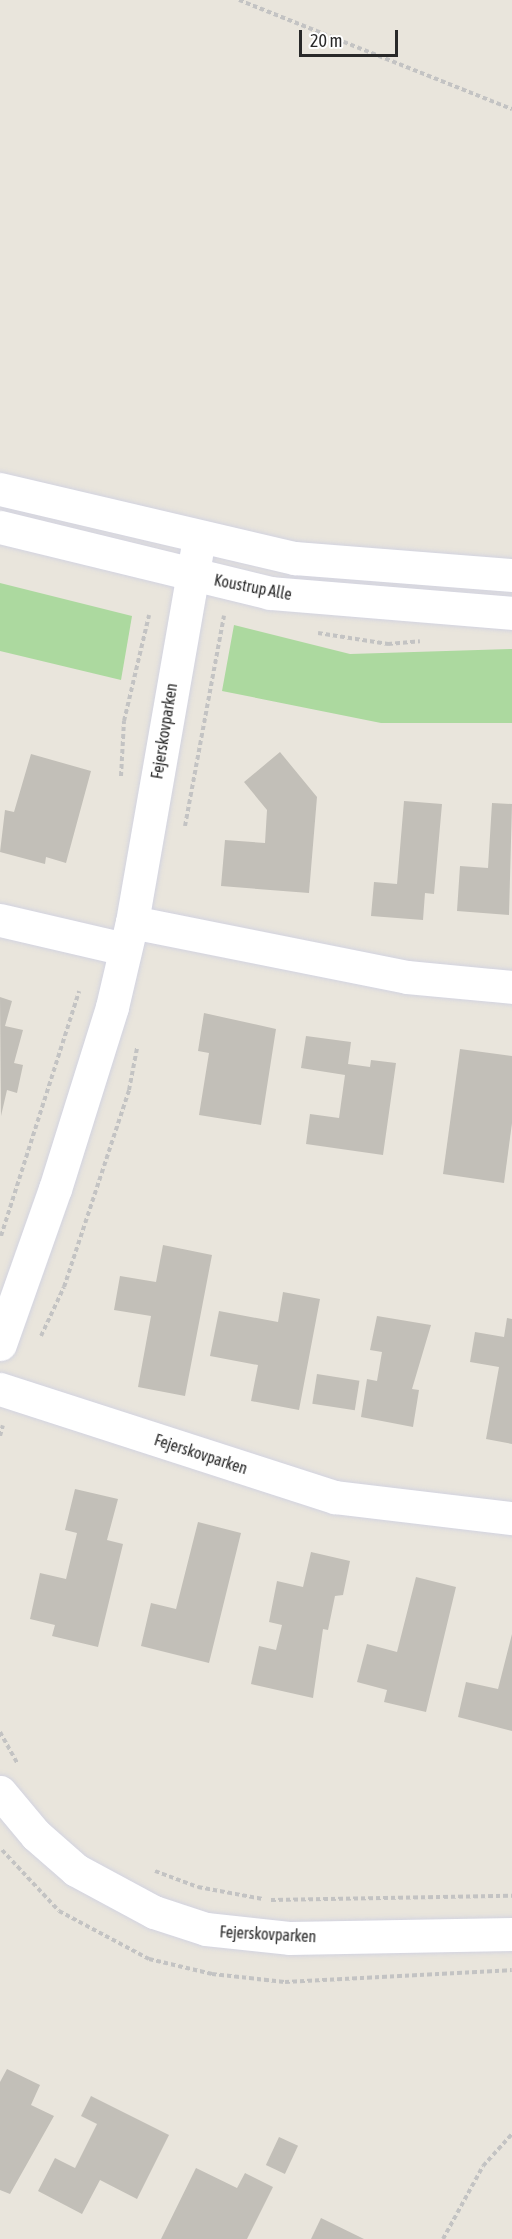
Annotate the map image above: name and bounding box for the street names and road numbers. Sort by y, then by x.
street label: Koustrup Alle [213,570,293,604]
street label: Fejerskovparken [147,682,181,780]
street label: Fejerskovparken [152,1430,250,1478]
street label: Fejerskovparken [219,1922,317,1946]

